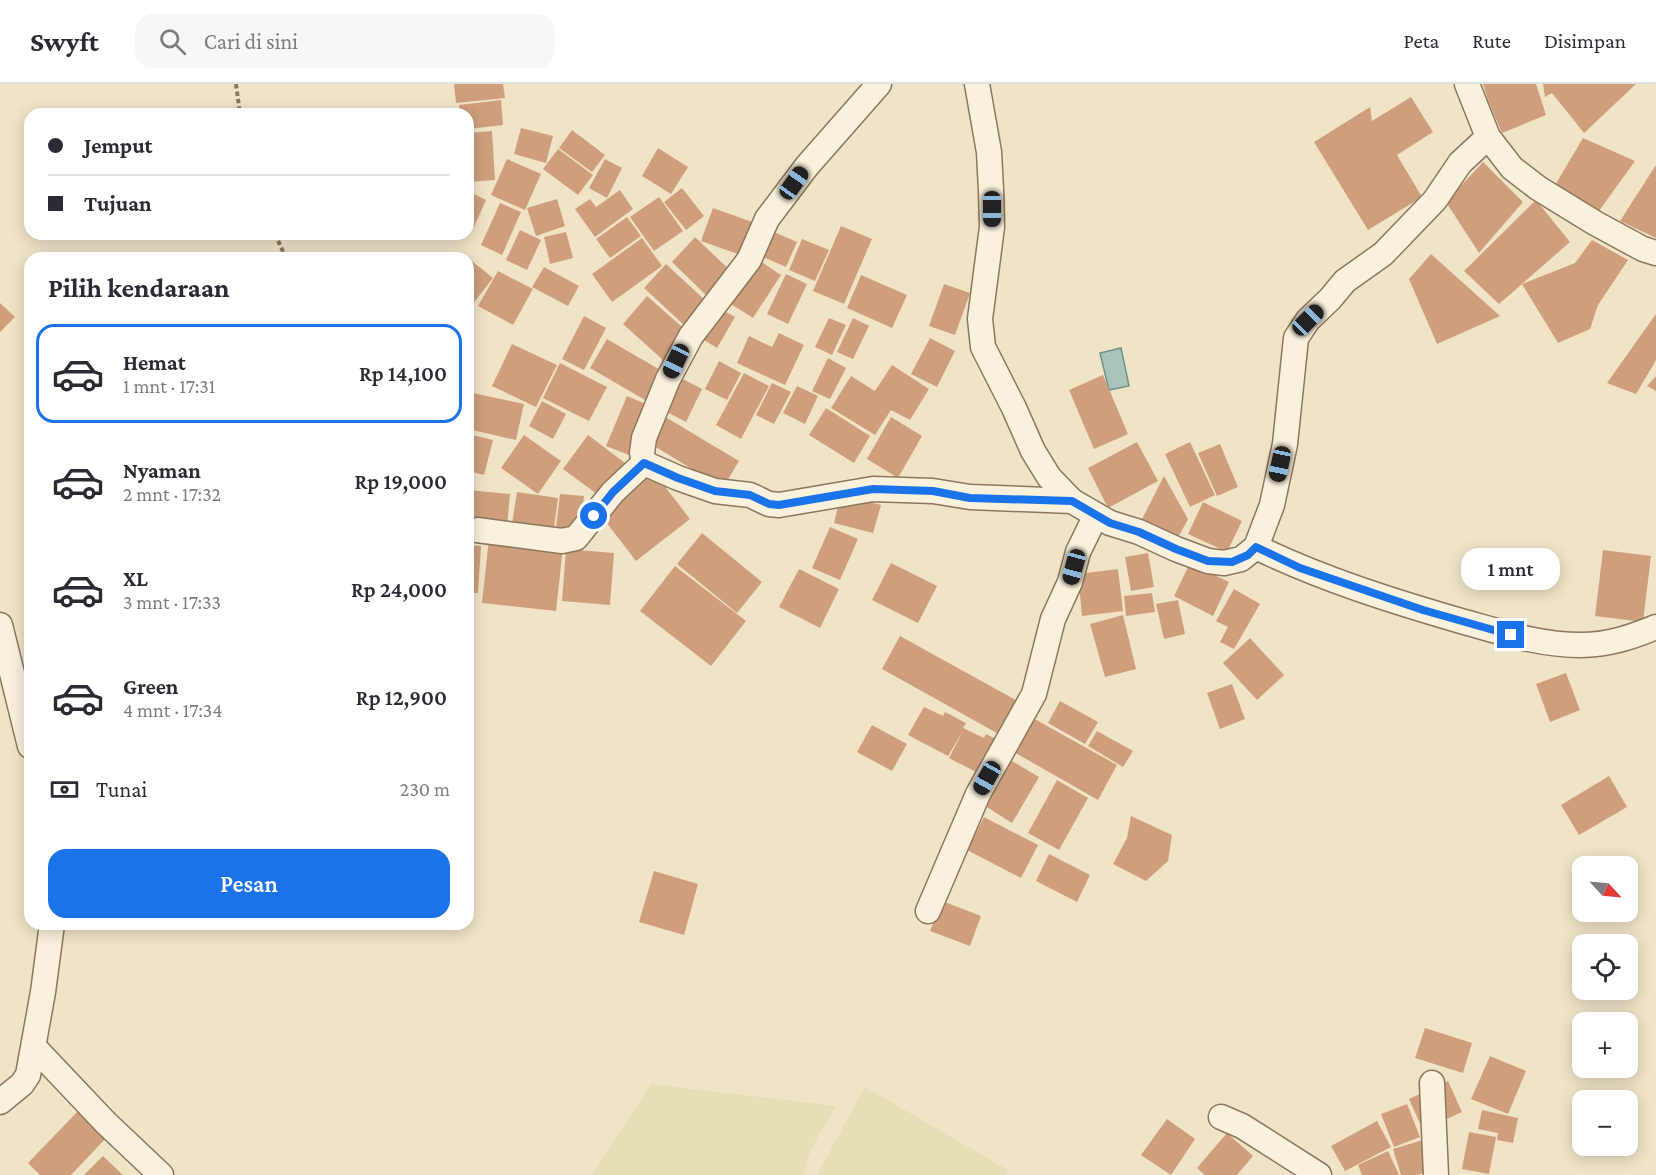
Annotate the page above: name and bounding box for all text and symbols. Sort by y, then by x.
search box [135,14,555,68]
icon: search [156,25,189,58]
text: Swyft [30,26,99,57]
text: Cari di sini [204,29,298,54]
text: Peta [1403,29,1439,53]
text: Rute [1472,29,1511,53]
text: Disimpan [1544,29,1626,53]
text: Jemput [84,133,153,158]
car [776,163,812,203]
text: Tujuan [84,191,152,216]
car [983,191,1001,227]
text: Pilih kendaraan [48,273,230,303]
car [1289,301,1327,339]
car [660,341,692,381]
icon: car [51,347,105,401]
text: Hemat [123,350,186,375]
text: Rp 14,100 [359,361,447,386]
text: 1 mnt · 17:31 [123,375,215,397]
car [1267,445,1293,483]
icon: car [51,455,105,509]
text: Nyaman [123,458,201,483]
text: Rp 19,000 [354,469,447,494]
text: 2 mnt · 17:32 [123,483,221,505]
route start [580,502,607,529]
car [1061,547,1087,587]
callout: 1 mnt [1462,548,1561,590]
text: 1 mnt [1488,558,1533,580]
icon: car [51,563,105,617]
text: XL [123,566,148,591]
text: Rp 24,000 [351,577,447,602]
text: 3 mnt · 17:33 [123,591,221,613]
route end [1497,621,1524,648]
icon: car [51,671,105,725]
text: Green [123,674,179,699]
text: Rp 12,900 [356,685,447,710]
text: 4 mnt · 17:34 [123,699,223,721]
car [970,758,1004,798]
icon: cash [48,773,81,806]
text: Tunai [96,777,147,802]
text: 230 m [400,778,450,800]
button: Pesan [48,849,450,918]
north arrow [1572,856,1638,922]
map controls [1572,856,1638,1156]
button: locate [1572,934,1638,1000]
button: + [1572,1012,1638,1078]
button: − [1572,1090,1638,1156]

